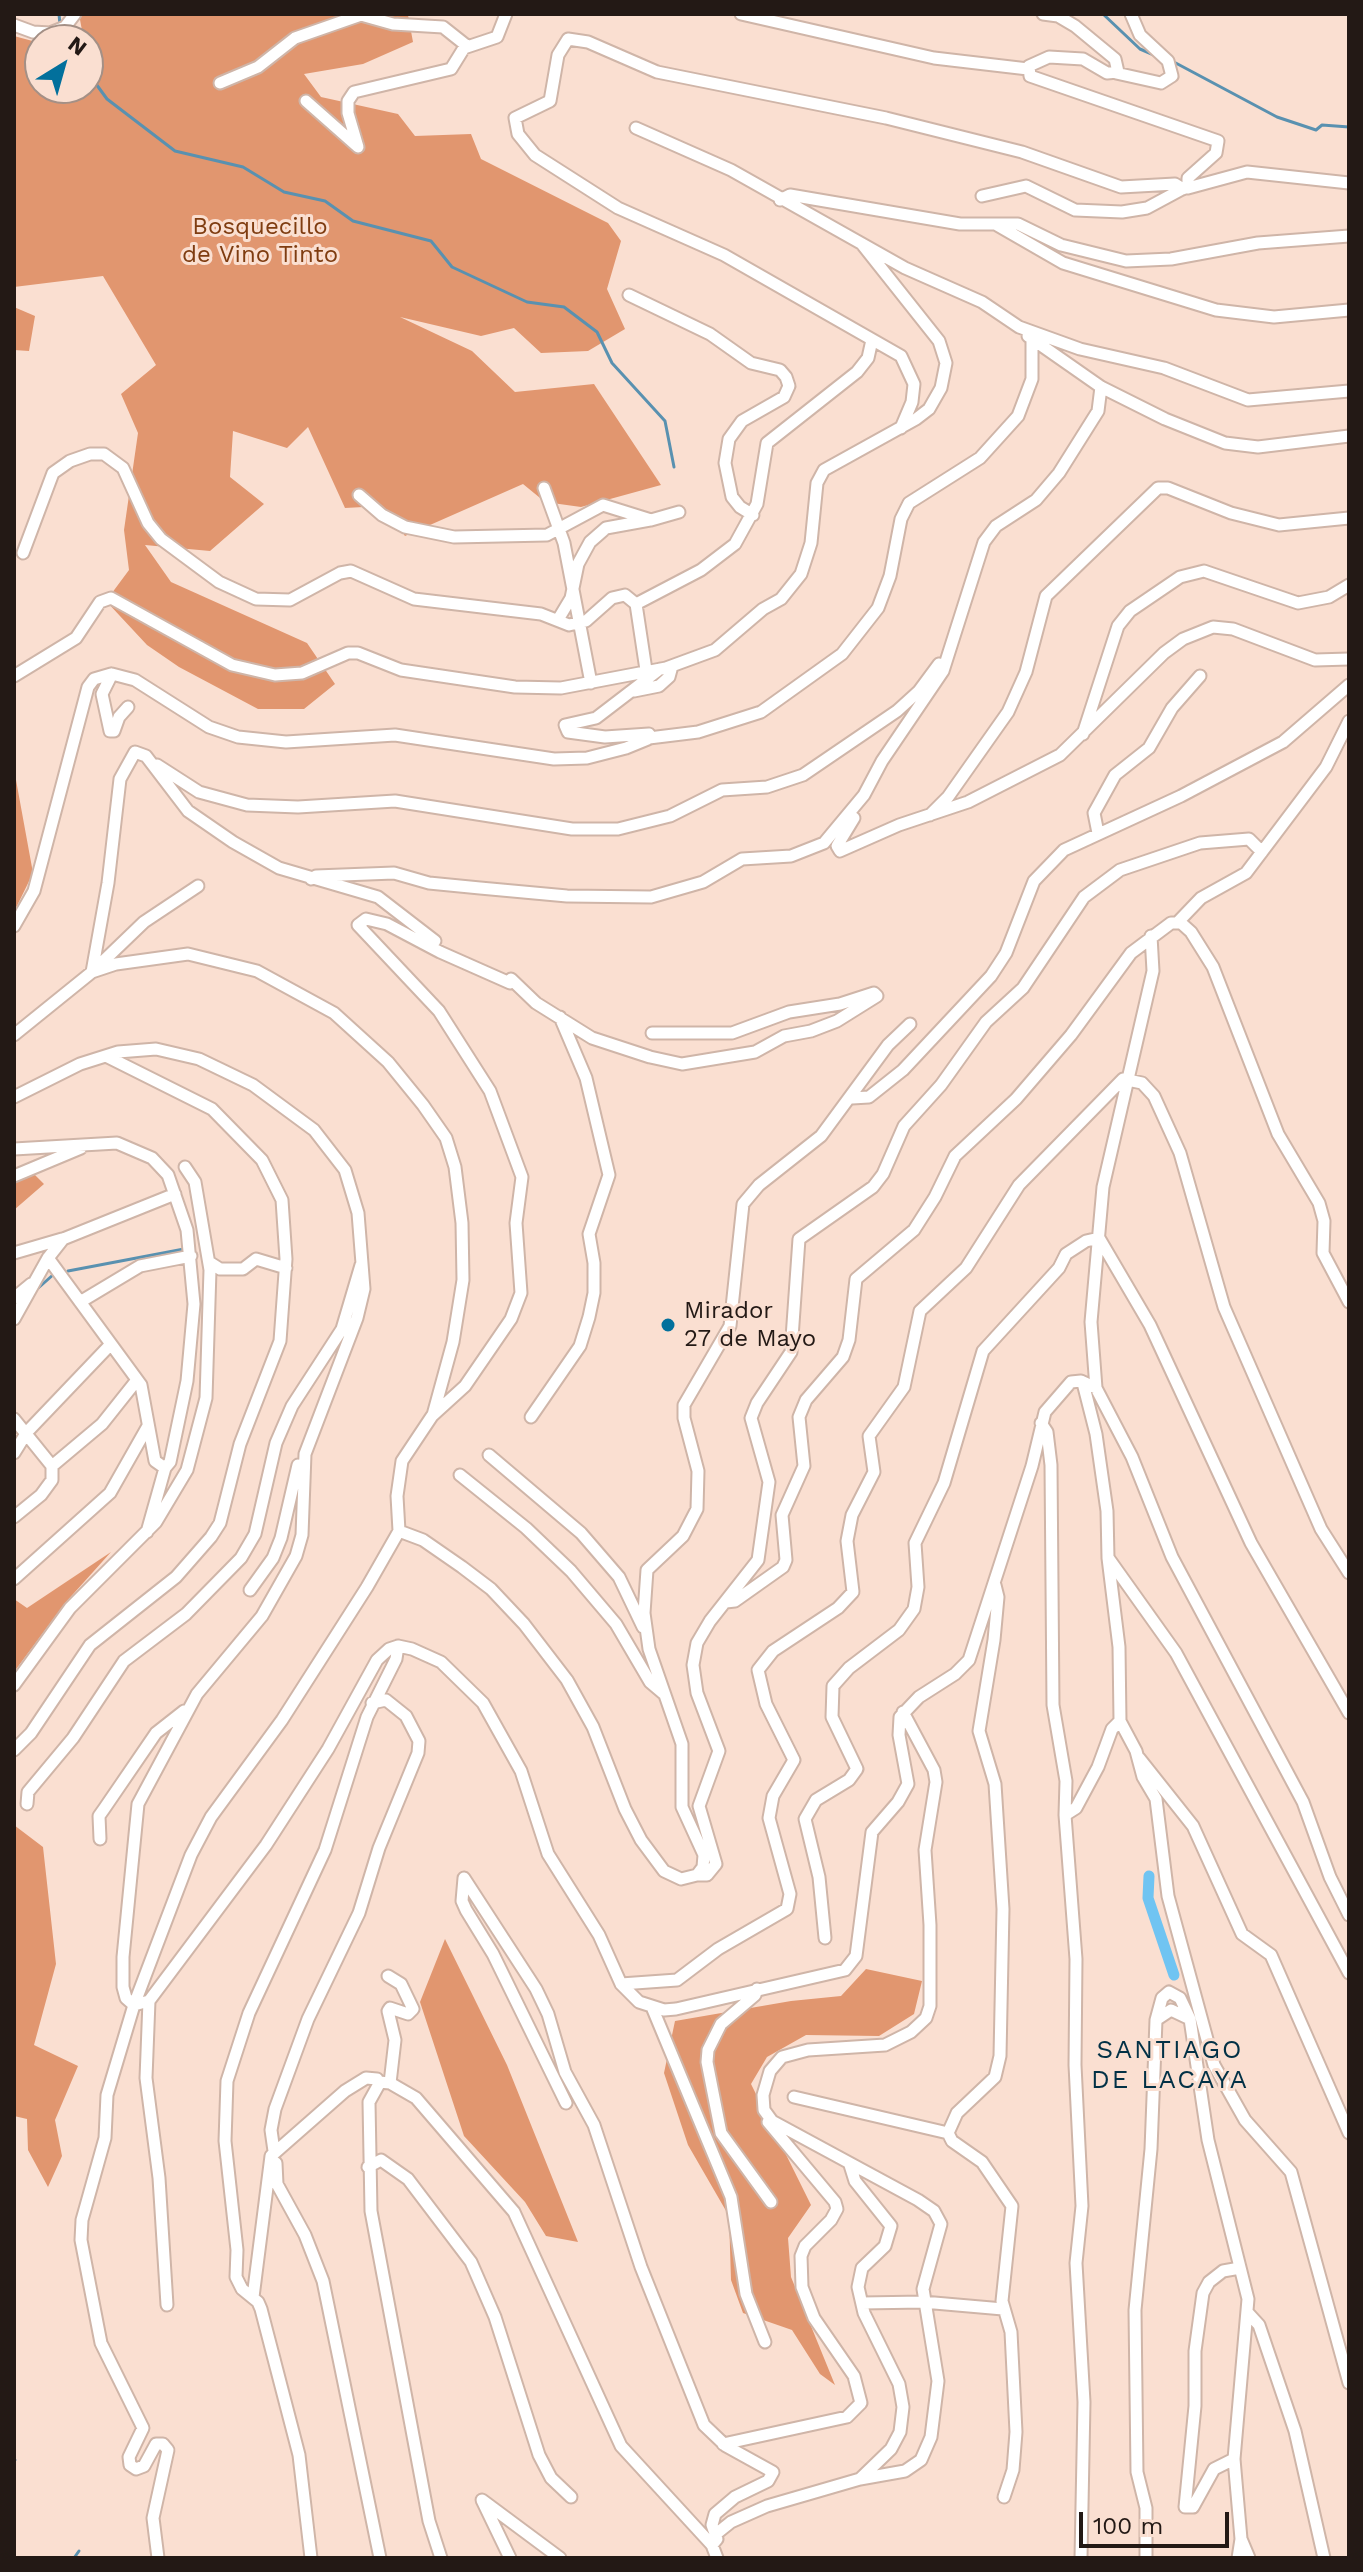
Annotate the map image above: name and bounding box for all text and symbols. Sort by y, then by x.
north arrow [24,24,104,104]
text: N [64,31,92,61]
park label: Bosquecillo de Vino Tinto [182,213,338,269]
place label: Mirador 27 de Mayo [684,1297,816,1353]
marker: Mirador 27 de Mayo [659,1316,677,1334]
district label: SANTIAGO DE LACAYA [1091,2034,1249,2096]
scale bar [1083,2496,1233,2546]
text: 100 m [1093,2512,1163,2540]

